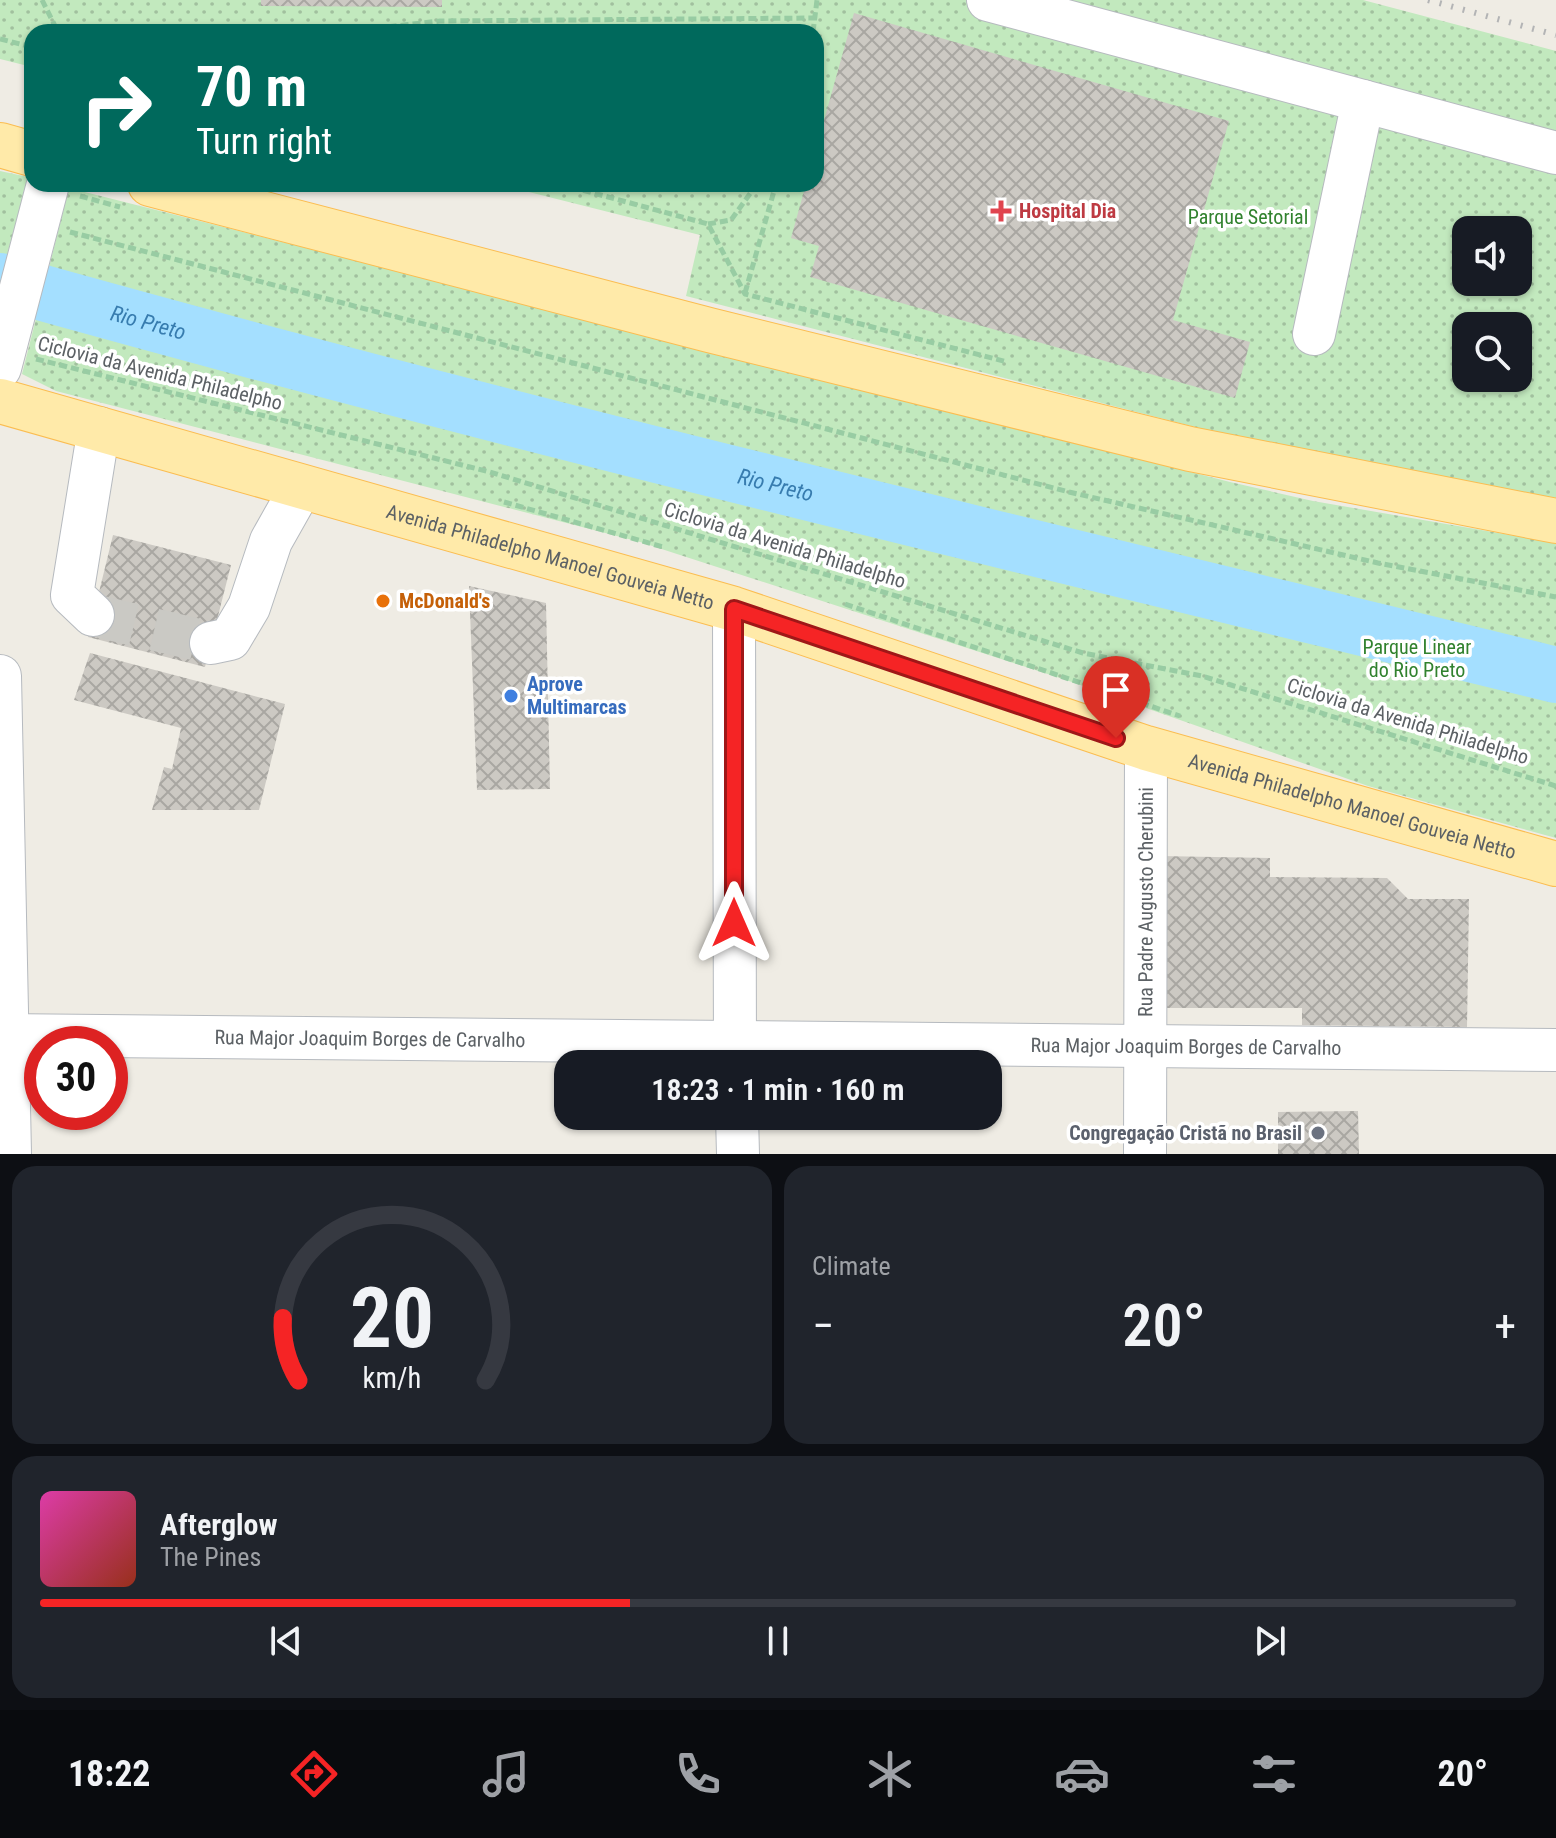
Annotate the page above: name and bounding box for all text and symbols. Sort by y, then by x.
text: 70 m [196,54,307,120]
icon: right [64,56,168,160]
text: Turn right [196,121,332,163]
place label: Hospital Dia [1019,199,1116,223]
marker: Hospital Dia [990,200,1012,222]
park label: Parque Setorial [1188,205,1308,229]
map controls [1452,216,1532,392]
button: sound [1452,216,1532,296]
water label: Rio Preto [108,300,189,344]
button: search [1452,312,1532,392]
street label: Ciclovia da Avenida Philadelpho [35,331,285,415]
water label: Rio Preto [735,463,816,506]
street label: Ciclovia da Avenida Philadelpho [661,497,909,593]
street label: Avenida Philadelpho Manoel Gouveia Netto [384,499,717,615]
place label: McDonald's [399,589,490,613]
marker: McDonald's [374,592,392,610]
park label: Parque Linear do Rio Preto [1363,635,1471,682]
pin [1082,656,1150,738]
icon: arrive [1094,668,1138,712]
place label: Aprove Multimarcas [527,672,627,719]
street label: Ciclovia da Avenida Philadelpho [1284,673,1532,769]
marker: Aprove Multimarcas [502,687,520,705]
street label: Avenida Philadelpho Manoel Gouveia Netto [1186,749,1519,864]
street label: Rua Padre Augusto Cherubini [1133,787,1158,1017]
position arrow [692,881,776,965]
street label: Rua Major Joaquim Borges de Carvalho [214,1025,526,1052]
speed limit sign: 30 [24,1026,128,1130]
street label: Rua Major Joaquim Borges de Carvalho [1030,1033,1342,1060]
text: 18:23 · 1 min · 160 m [651,1072,905,1107]
place label: Congregação Cristã no Brasil [1069,1121,1302,1145]
marker: Congregação Cristã no Brasil [1309,1124,1327,1142]
text: Climate [812,1251,891,1281]
text: 20 [350,1270,434,1367]
text: 20° [1122,1290,1206,1361]
text: − [812,1300,834,1352]
text: + [1494,1300,1516,1352]
text: km/h [363,1361,421,1395]
text: Afterglow [160,1507,278,1542]
text: The Pines [160,1542,261,1572]
icon: previous [264,1619,308,1663]
icon: pause [756,1619,800,1663]
icon: next [1248,1619,1292,1663]
icon: directions [286,1746,342,1802]
icon: music [478,1746,534,1802]
icon: phone [670,1746,726,1802]
icon: climate [862,1746,918,1802]
icon: car [1054,1746,1110,1802]
icon: filters [1246,1746,1302,1802]
text: 18:22 [68,1753,151,1795]
text: 20° [1438,1753,1488,1795]

